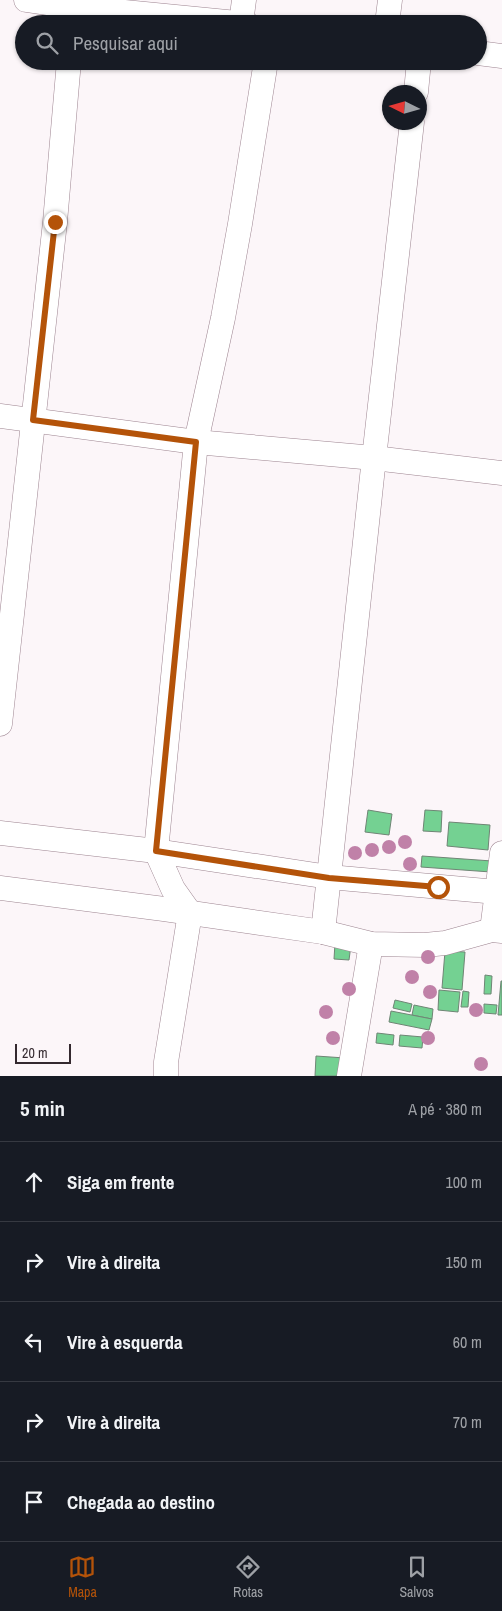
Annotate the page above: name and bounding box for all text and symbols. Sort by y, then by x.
search box [15,15,487,70]
icon: search [33,29,61,57]
text: Pesquisar aqui [73,30,178,56]
north arrow [382,85,427,130]
route end [44,211,67,234]
route start [427,876,450,899]
scale bar [15,1041,71,1064]
text: 20 m [22,1044,48,1062]
text: 5 min [20,1094,65,1123]
text: A pé · 380 m [408,1098,482,1120]
icon: ahead [20,1168,48,1196]
text: Siga em frente [67,1169,174,1195]
text: 100 m [446,1171,482,1193]
icon: right [20,1248,48,1276]
text: Vire à direita [67,1249,160,1275]
text: 150 m [446,1251,482,1273]
icon: left [20,1328,48,1356]
text: Vire à esquerda [67,1329,183,1355]
text: 60 m [453,1331,482,1353]
icon: right [20,1408,48,1436]
text: Vire à direita [67,1409,160,1435]
text: 70 m [453,1411,482,1433]
icon: arrive [20,1488,48,1516]
text: Chegada ao destino [67,1489,215,1515]
tab: Mapa [68,1553,97,1601]
tab: Rotas [233,1553,263,1601]
tab: Salvos [399,1553,434,1601]

